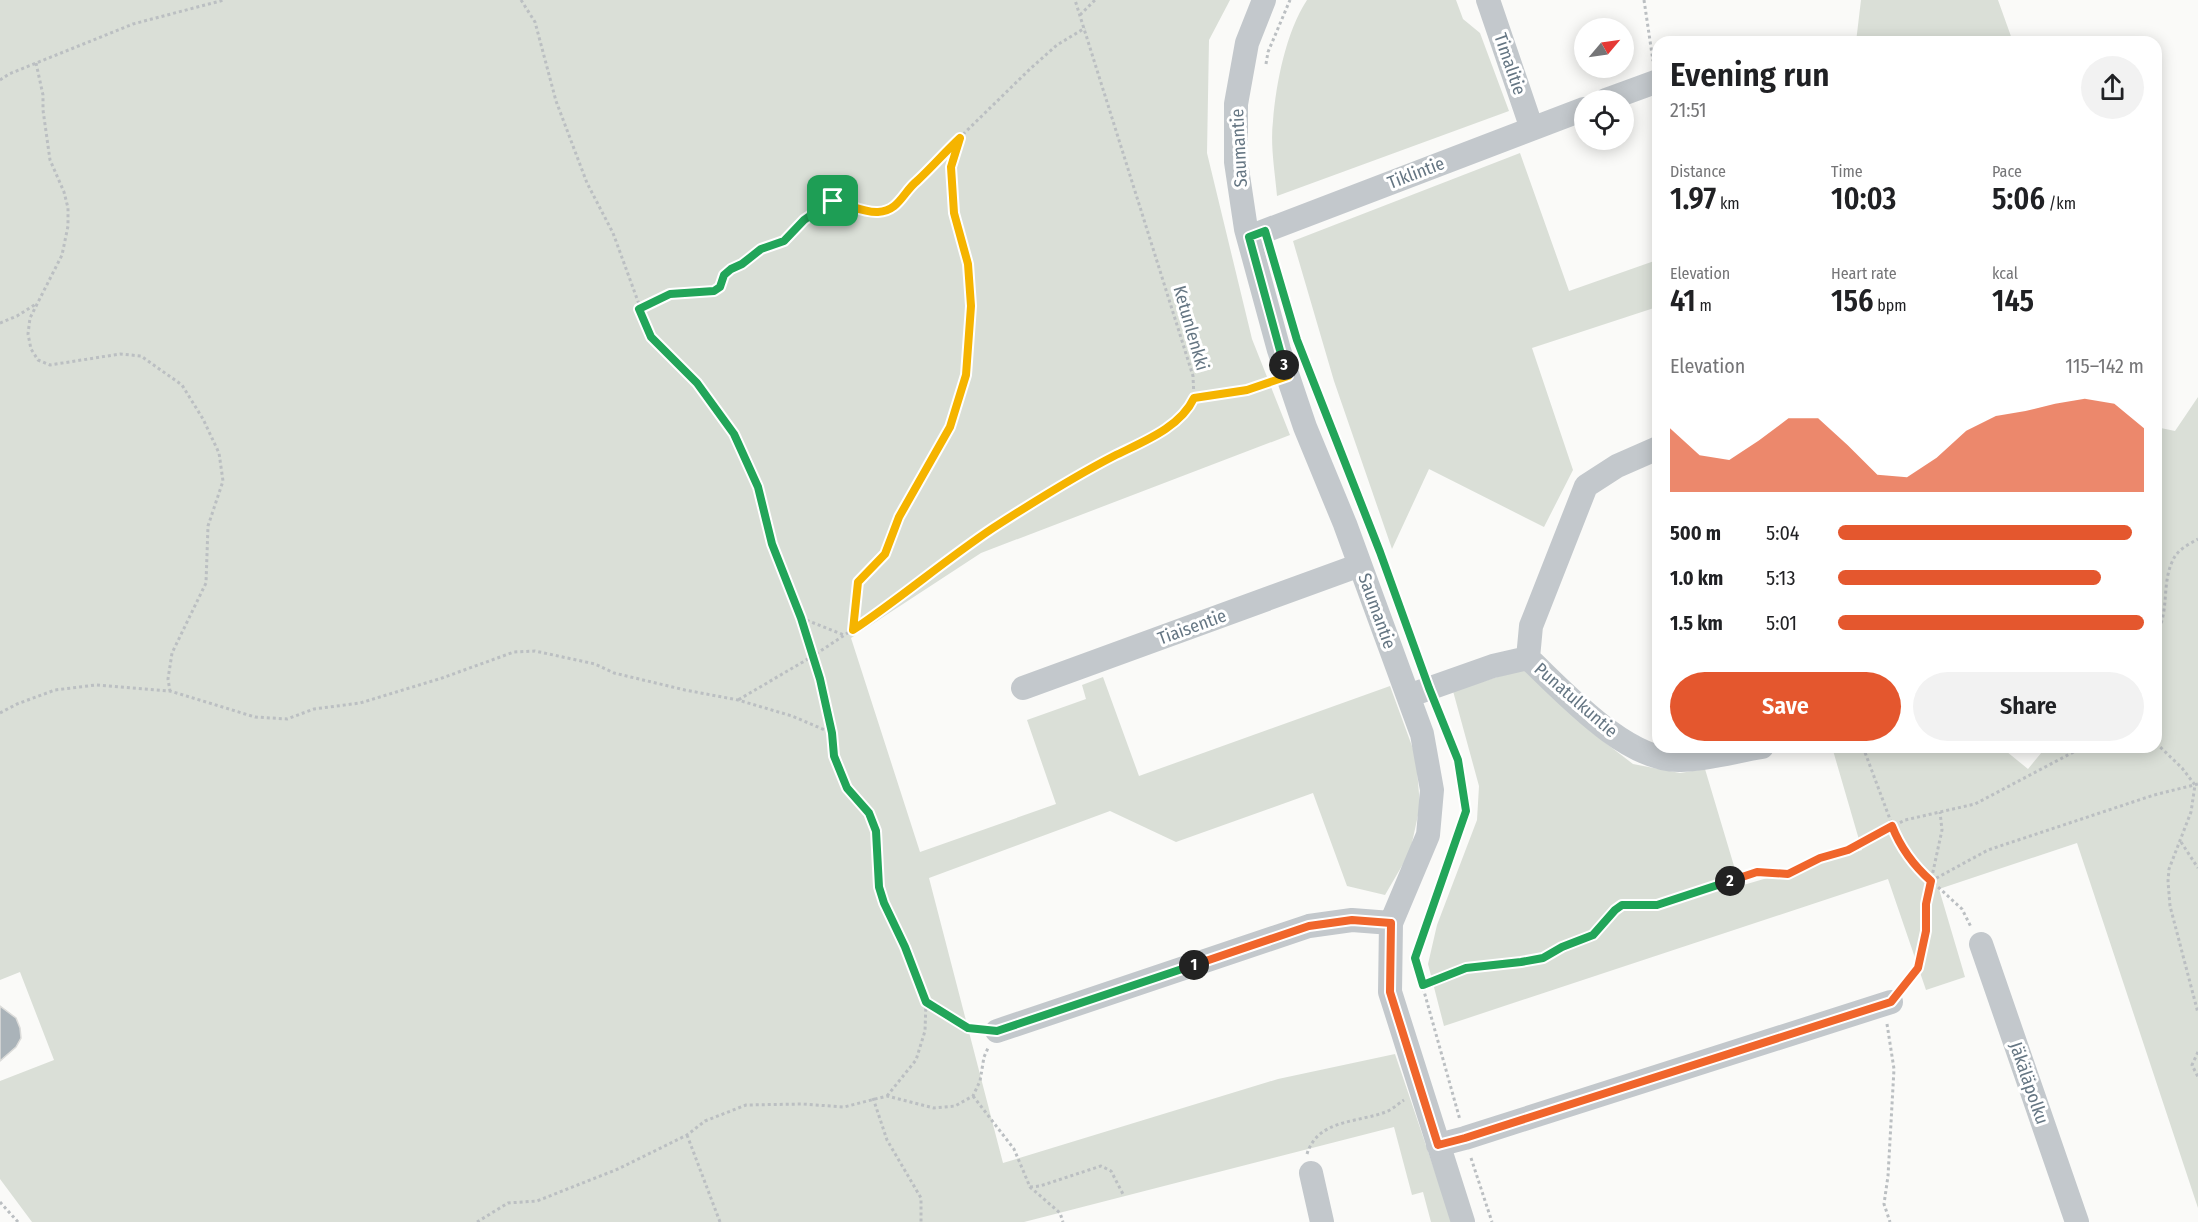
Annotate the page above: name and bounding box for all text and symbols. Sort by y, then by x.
north arrow [1574,18,1634,78]
map controls [1574,18,1634,150]
street label: Timalitie [1489,30,1531,98]
text: Evening run [1670,55,1830,95]
button: share [2081,56,2144,119]
button: locate [1574,90,1634,150]
text: 21:51 [1670,98,1707,122]
street label: Saumantie [1226,108,1252,188]
street label: Tiklintie [1384,152,1448,194]
text: Distance [1670,162,1726,181]
text: Time [1831,162,1863,181]
text: Pace [1992,162,2022,181]
pin [807,175,858,226]
text: 1.97 [1670,181,1716,217]
text: 10:03 [1831,181,1896,217]
text: 5:06 [1992,181,2045,217]
icon: arrive [816,184,849,217]
text: km [1716,194,1740,213]
text: /km [2045,194,2076,213]
text: Elevation [1670,264,1730,283]
text: Heart rate [1831,264,1897,283]
text: kcal [1992,264,2018,283]
street label: Ketunlenkki [1168,283,1214,373]
text: 41 [1670,283,1696,319]
text: 156 [1831,283,1873,319]
text: 145 [1992,283,2034,319]
text: m [1696,296,1712,315]
text: bpm [1873,296,1907,315]
pin: 3 [1269,350,1299,380]
text: Elevation [1670,354,1745,378]
text: 115–142 m [2065,354,2144,378]
text: 3 [1280,355,1288,374]
text: 500 m [1670,521,1721,545]
text: 5:04 [1766,521,1800,545]
text: 1.0 km [1670,566,1723,590]
text: 5:13 [1766,566,1795,590]
street label: Saumantie [1353,570,1401,652]
street label: Tiaisentie [1155,604,1230,650]
text: 1.5 km [1670,611,1723,635]
text: 5:01 [1766,611,1797,635]
street label: Punatulkuntie [1530,658,1622,742]
button: Save [1670,672,1901,741]
button: Share [1913,672,2144,741]
pin: 2 [1715,866,1745,896]
text: 2 [1726,871,1734,890]
pin: 1 [1179,950,1209,980]
text: 1 [1191,955,1197,974]
street label: Jäkäläpolku [2005,1039,2053,1127]

